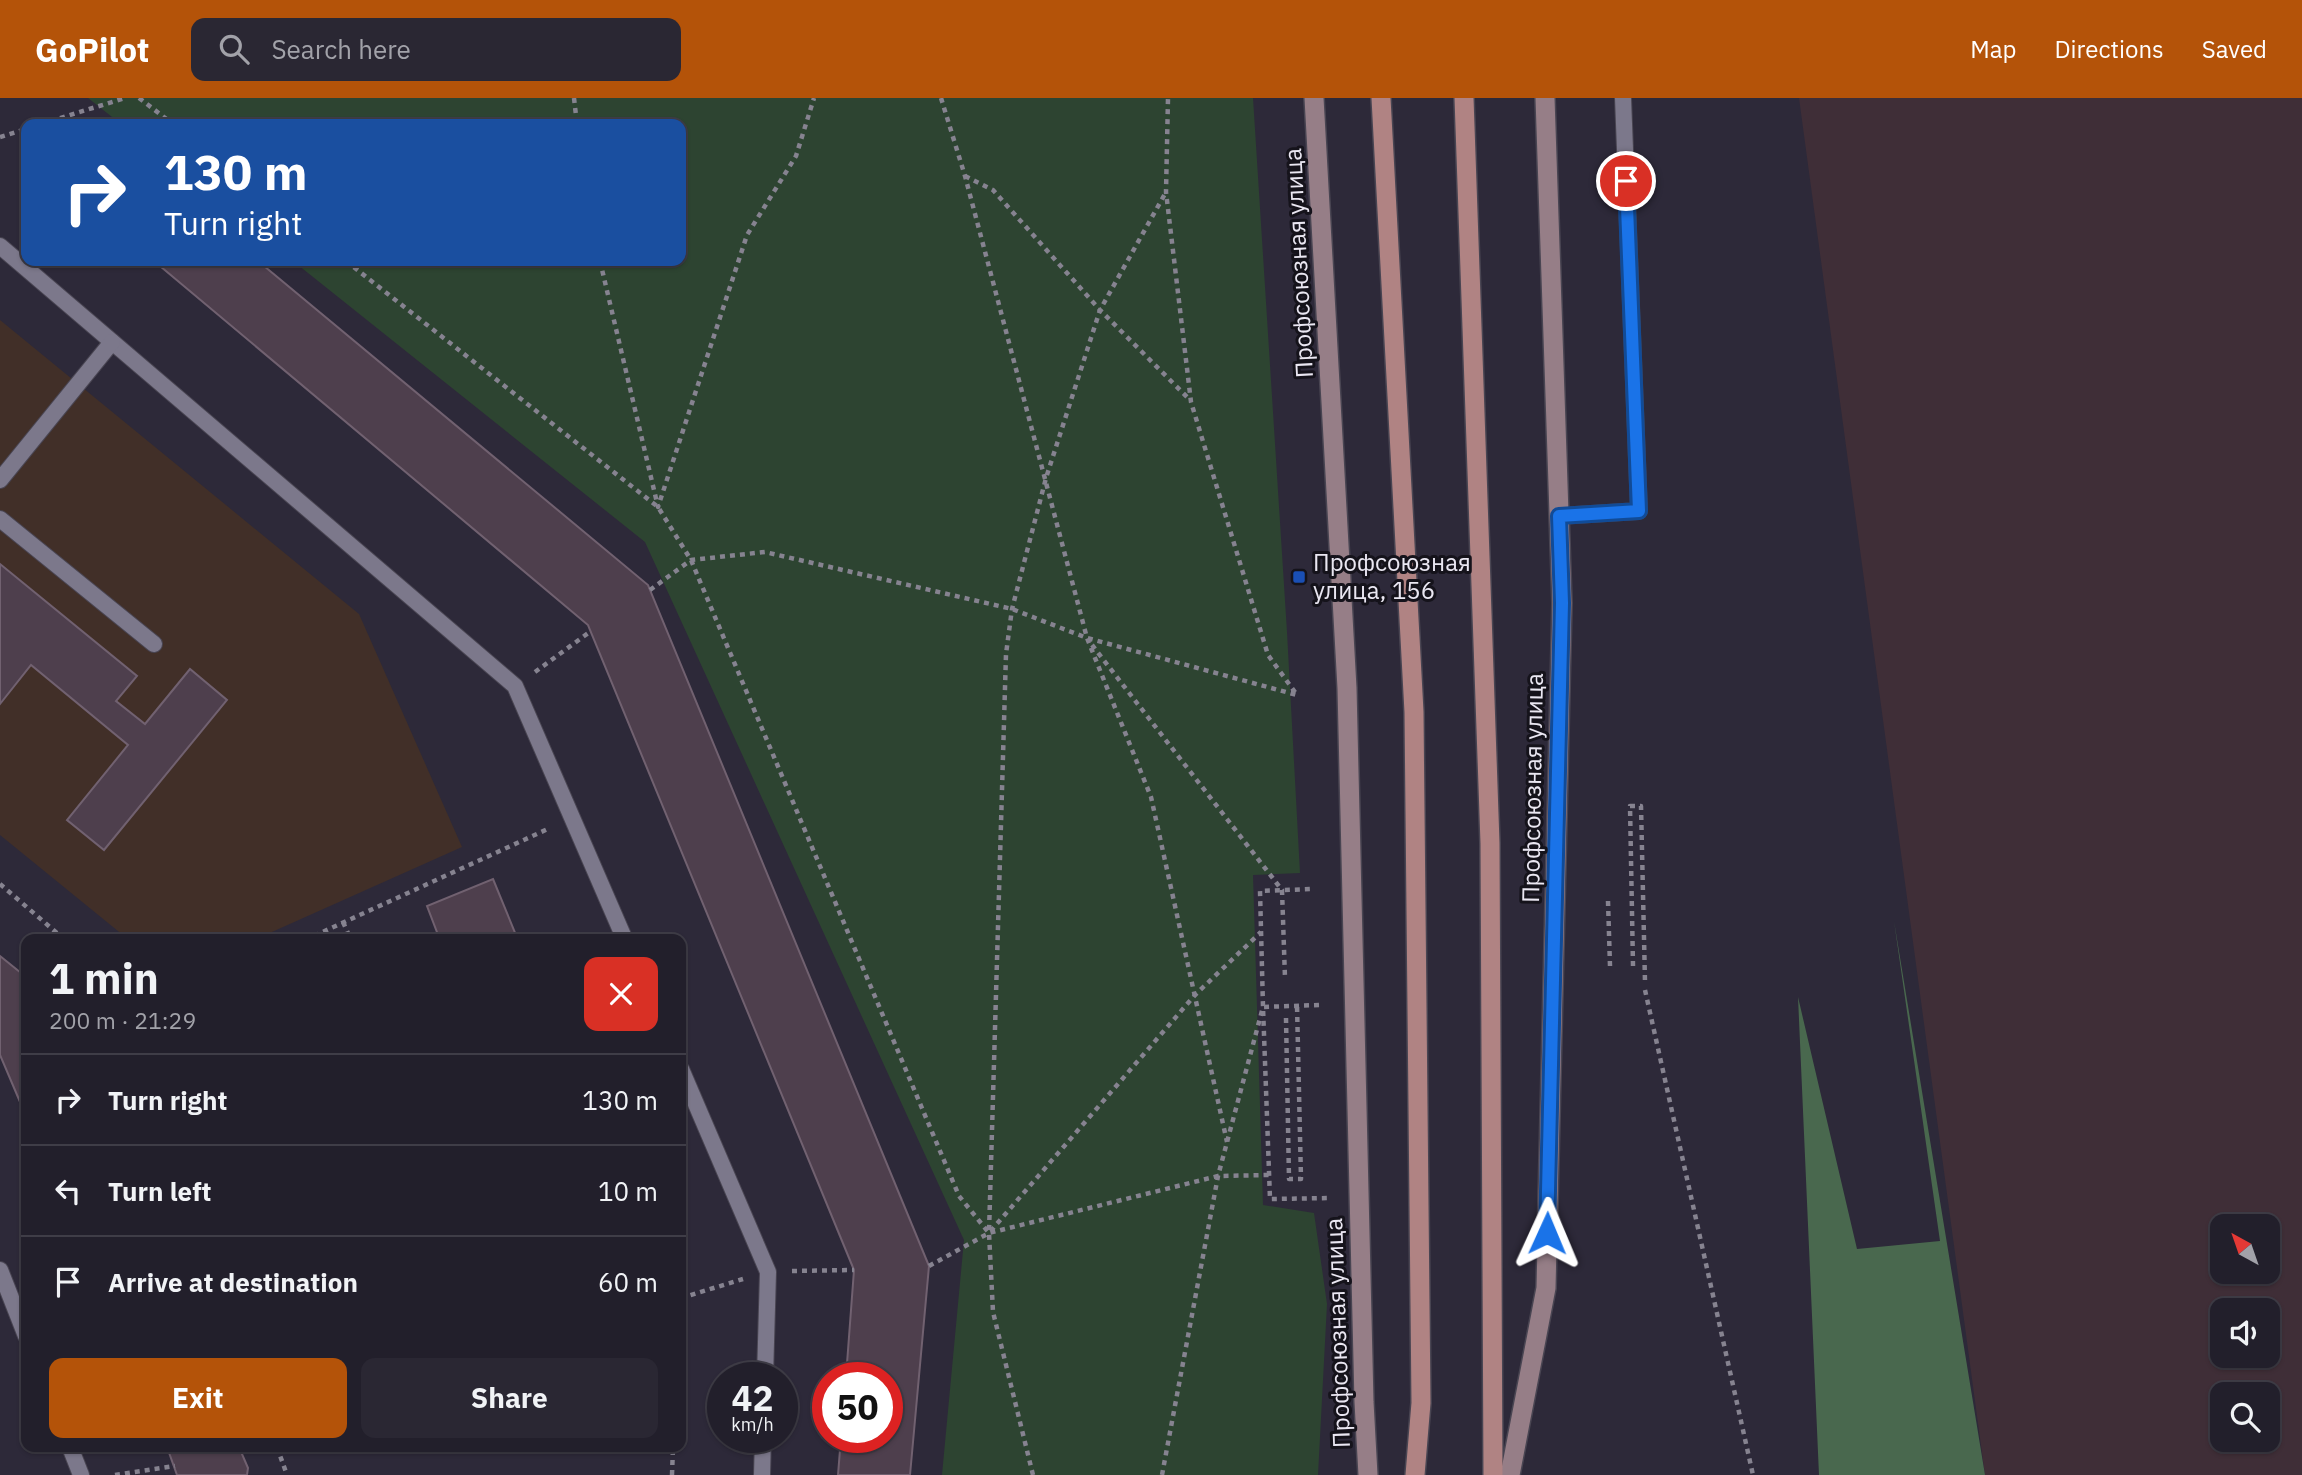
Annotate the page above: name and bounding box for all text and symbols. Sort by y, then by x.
search box [191,18,681,81]
text: GoPilot [35,28,149,71]
icon: search [215,30,253,68]
text: Search here [271,32,411,66]
text: Map [1970,33,2016,65]
text: Directions [2054,33,2164,65]
text: Saved [2202,33,2267,65]
text: 130 m [164,140,308,203]
icon: right [49,147,140,238]
street label: Профсоюзная улица [1276,147,1320,379]
pin [1596,151,1656,211]
icon: arrive [1607,162,1645,200]
text: Turn right [164,202,302,244]
place label: Профсоюзная улица, 156 [1313,546,1471,606]
marker: Профсоюзная улица, 156 [1291,569,1307,585]
street label: Профсоюзная улица [1514,673,1550,903]
text: 1 min [49,951,159,1006]
button: close [584,957,658,1031]
text: 200 m · 21:29 [49,1005,196,1035]
icon: right [49,1081,87,1119]
text: Turn right [108,1083,227,1117]
text: 130 m [582,1083,658,1117]
icon: left [49,1172,87,1210]
text: Turn left [108,1174,211,1208]
text: 10 m [598,1174,658,1208]
position arrow [1510,1196,1584,1270]
north arrow [2210,1214,2280,1284]
map controls [2210,1214,2280,1452]
street label: Профсоюзная улица [1317,1217,1357,1449]
icon: arrive [49,1263,87,1301]
text: Arrive at destination [108,1265,358,1299]
text: 60 m [598,1265,658,1299]
button: sound [2210,1298,2280,1368]
button: Exit [49,1358,347,1438]
button: Share [361,1358,658,1438]
speed limit sign: 50 [812,1362,903,1453]
text: 42 [731,1375,774,1421]
button: search [2210,1382,2280,1452]
text: km/h [731,1413,774,1436]

